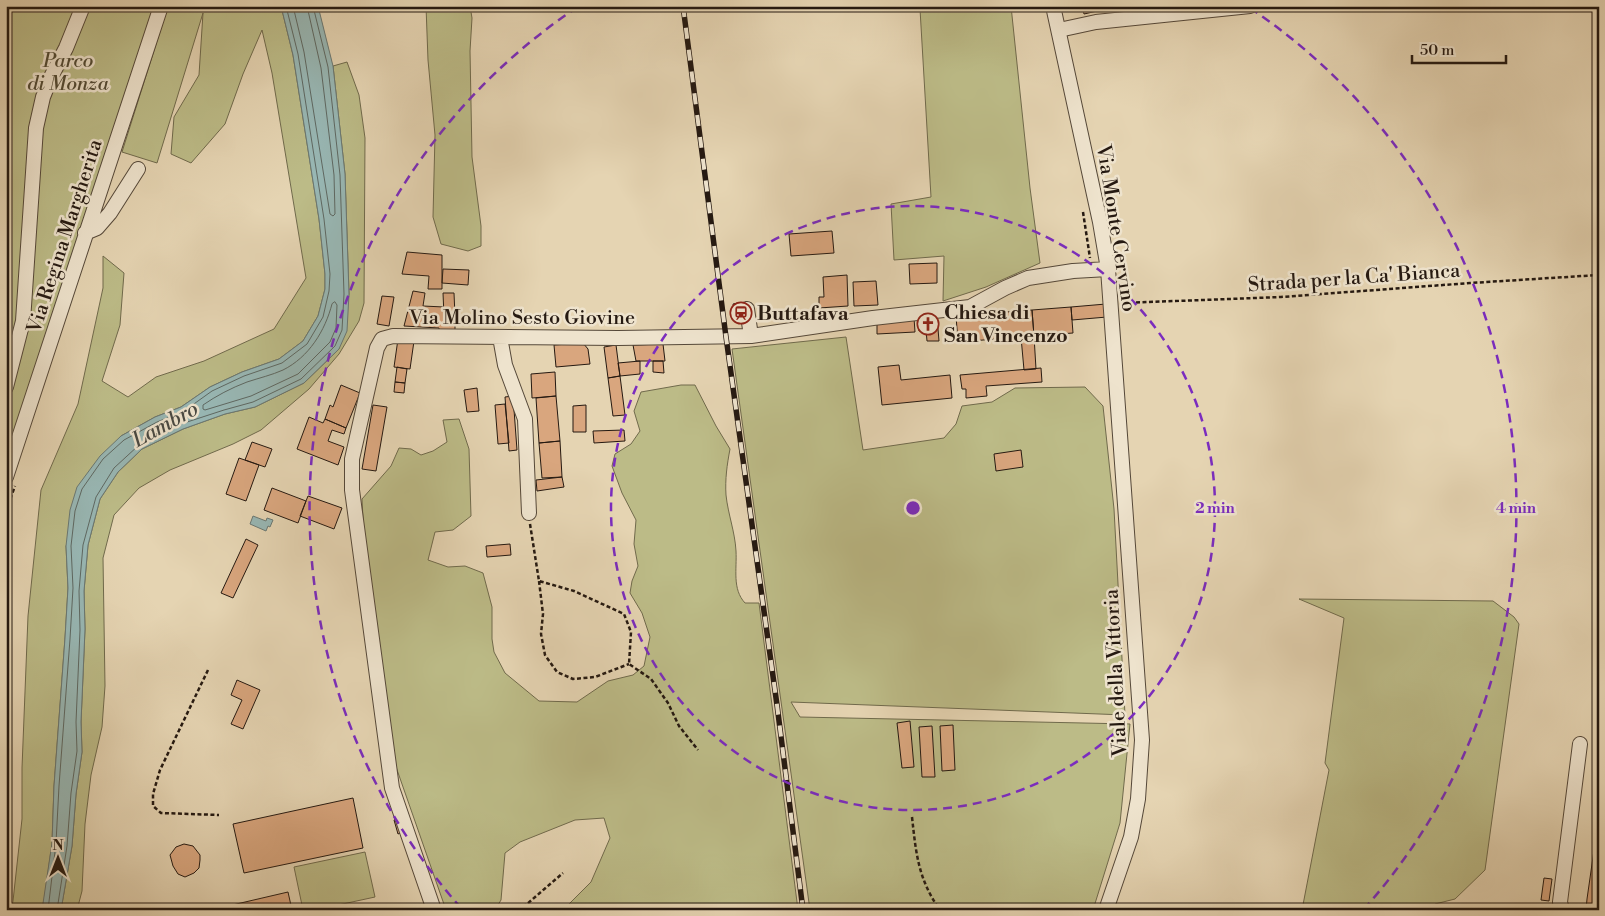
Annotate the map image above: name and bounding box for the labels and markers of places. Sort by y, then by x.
station icon: Buttafava [729,301,753,325]
place label: Chiesa di San Vincenzo [944,301,1068,349]
place label: Buttafava [757,302,849,327]
church icon: Chiesa di San Vincenzo [916,312,940,336]
centre of rings [904,499,922,517]

